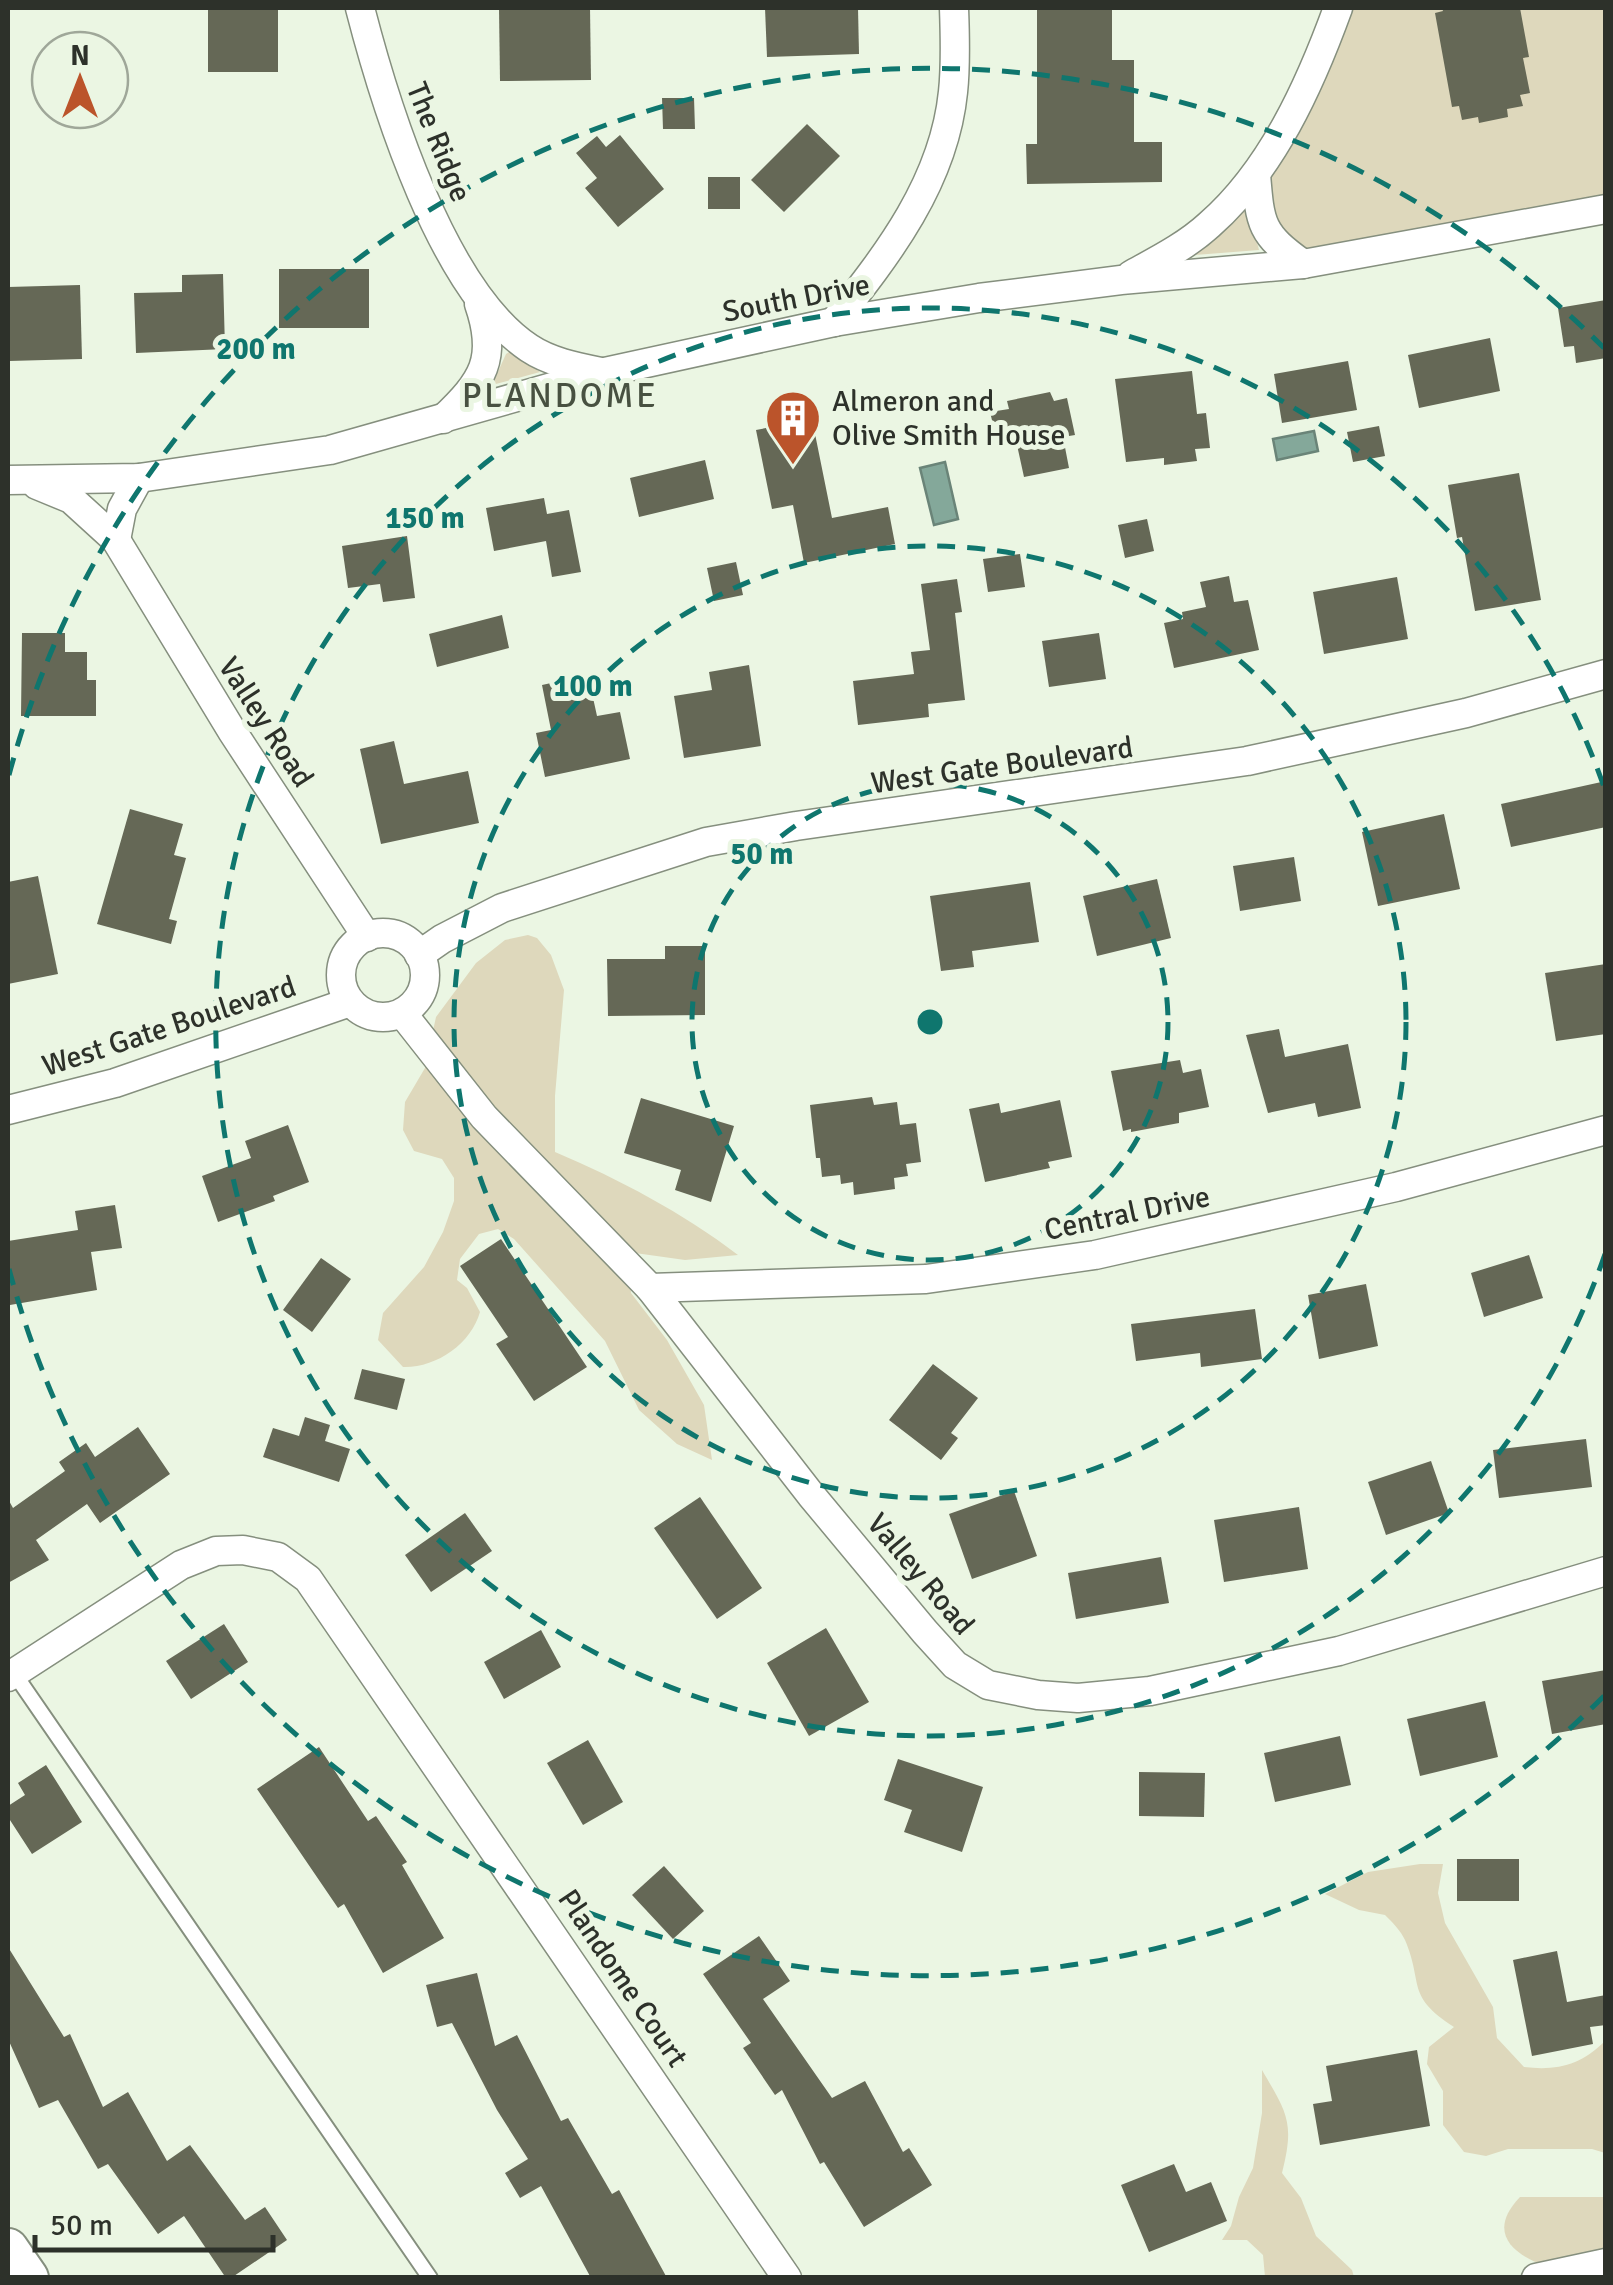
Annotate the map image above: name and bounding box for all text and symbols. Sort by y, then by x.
north arrow [30,30,130,130]
text: N [70,39,90,73]
street label: The Ridge [398,77,479,207]
street label: South Drive [719,266,873,331]
text: 200 m [216,331,296,368]
district label: PLANDOME [462,374,658,417]
place label: Almeron and Olive Smith House [832,383,1065,454]
building icon: Almeron and Olive Smith House [763,388,823,467]
text: 150 m [385,500,465,537]
street label: Valley Road [210,650,321,794]
text: 100 m [553,668,633,705]
street label: West Gate Boulevard [869,729,1136,802]
text: 50 m [730,836,794,873]
street label: West Gate Boulevard [38,968,301,1085]
centre of rings [912,1004,948,1040]
street label: Central Drive [1041,1178,1213,1249]
street label: Valley Road [859,1506,982,1643]
street label: Plandome Court [549,1882,696,2074]
scale bar [35,2190,272,2252]
text: 50 m [50,2207,113,2244]

